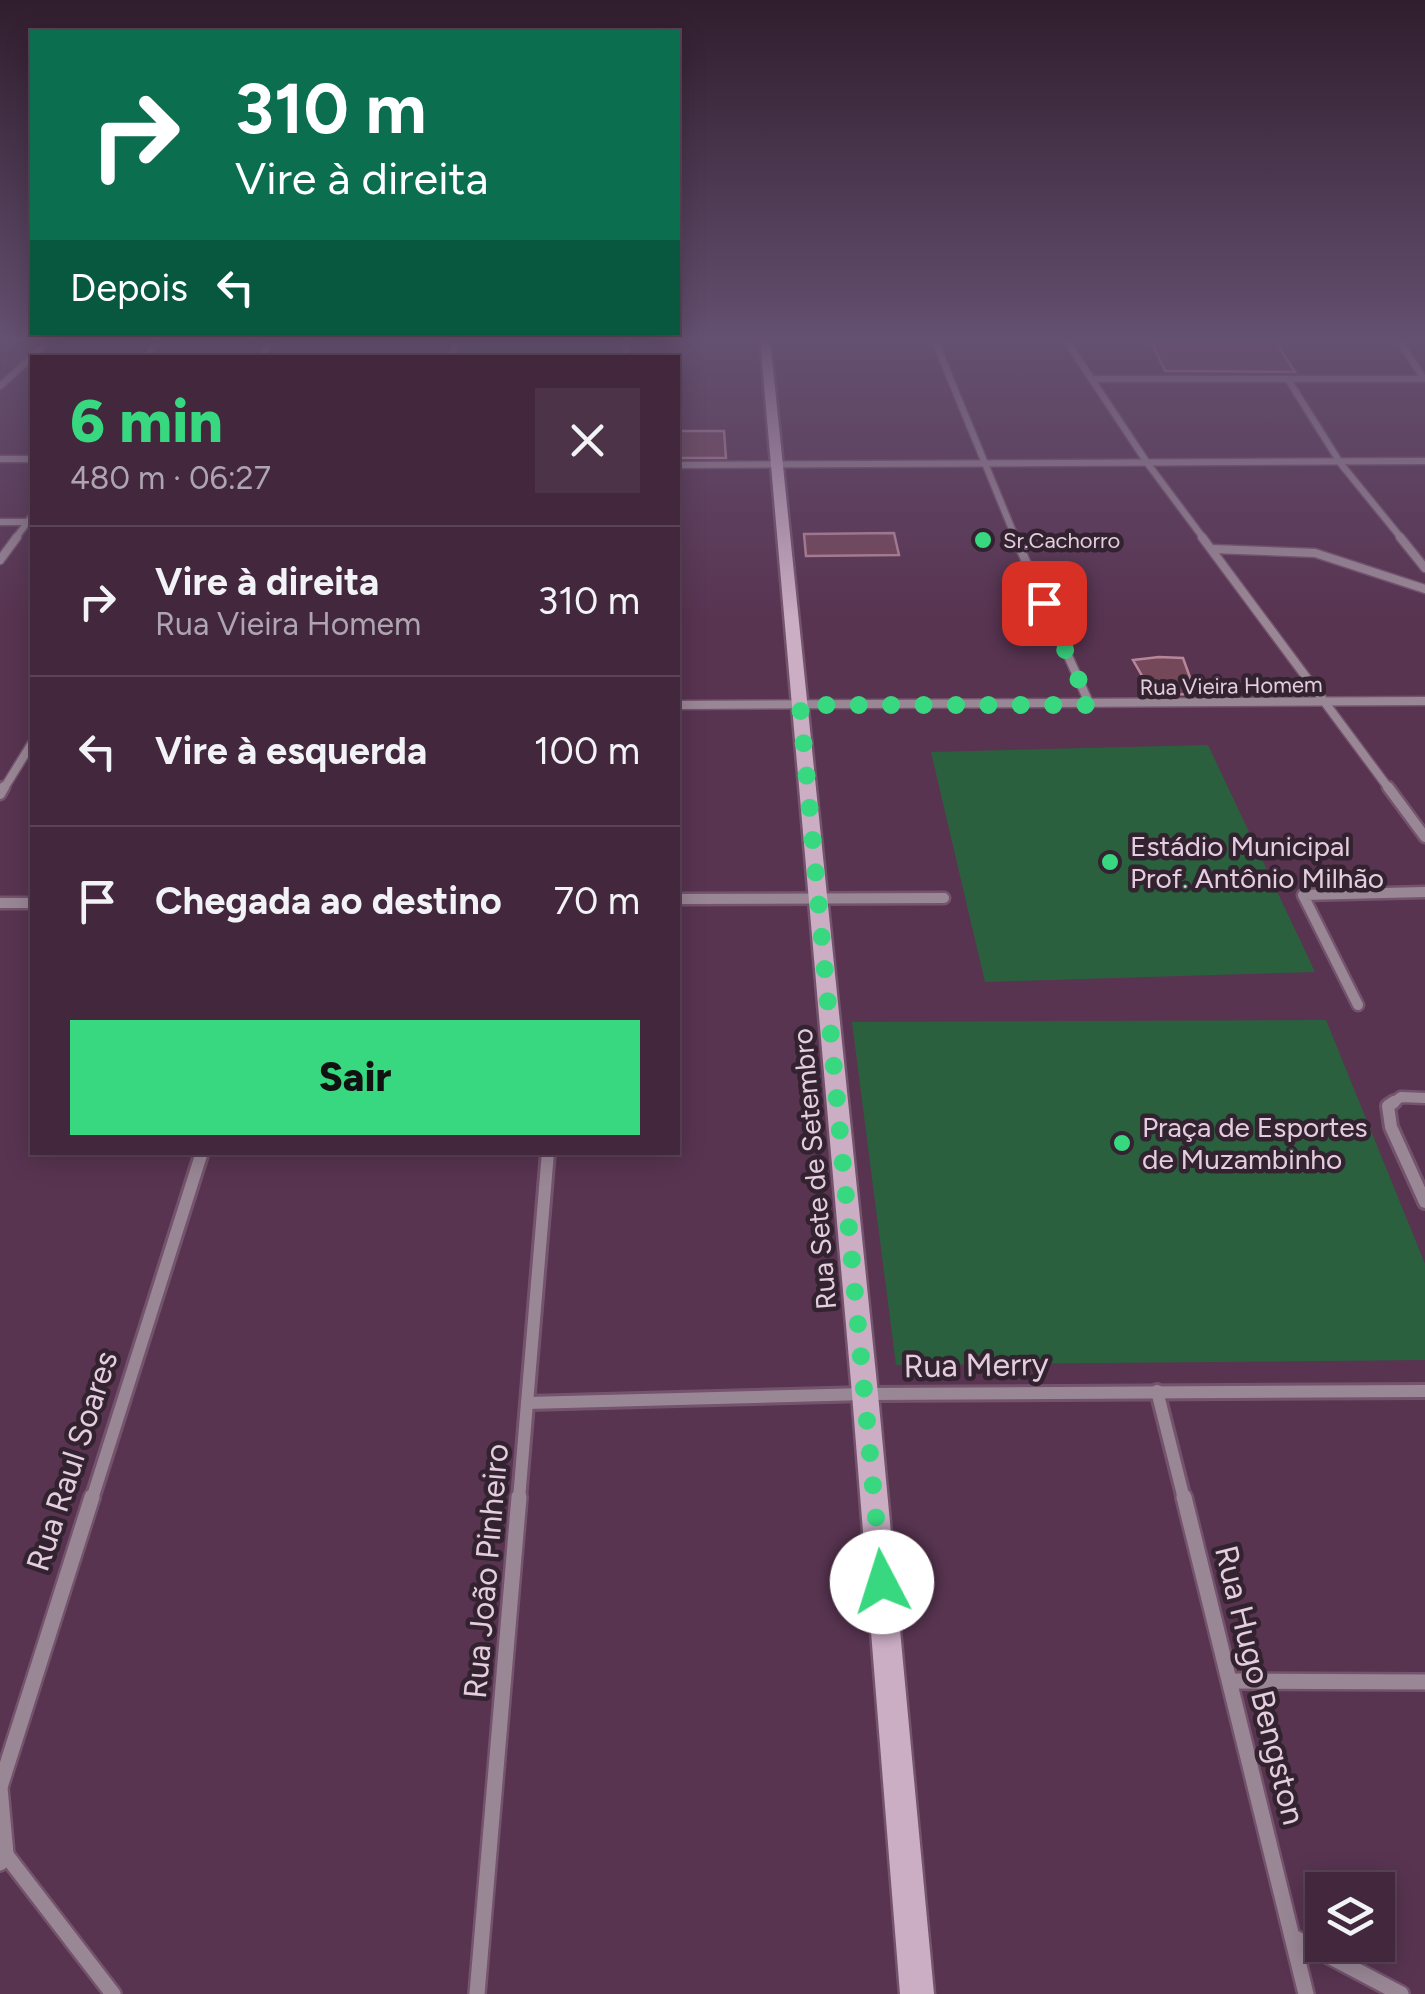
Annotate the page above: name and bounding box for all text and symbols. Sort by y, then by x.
text: 310 m [235,66,427,151]
icon: right [70,70,200,200]
text: Vire à direita [235,151,488,205]
icon: left [208,260,263,315]
text: Depois [70,265,188,311]
text: 6 min [70,385,223,457]
button: close [535,388,640,493]
text: 480 m · 06:27 [70,459,271,497]
place label: Sr.Cachorro [1003,527,1120,554]
marker: Sr.Cachorro [972,529,994,551]
text: Vire à direita [155,559,379,605]
pin [1002,561,1087,646]
icon: right [70,574,125,629]
icon: arrive [1017,576,1072,631]
text: 310 m [538,578,640,624]
text: Rua Vieira Homem [155,605,421,643]
street label: Rua Vieira Homem [1139,671,1323,701]
icon: left [70,724,125,779]
text: Vire à esquerda [155,728,427,774]
text: 100 m [534,728,640,774]
place label: Estádio Municipal Prof. Antônio Milhão [1130,829,1384,895]
marker: Estádio Municipal Prof. Antônio Milhão [1099,851,1121,873]
icon: arrive [70,874,125,929]
text: Chegada ao destino [155,878,502,924]
text: 70 m [554,878,640,924]
button: Sair [70,1020,640,1135]
street label: Rua Sete de Setembro [785,1027,843,1311]
place label: Praça de Esportes de Muzambinho [1142,1110,1368,1176]
marker: Praça de Esportes de Muzambinho [1111,1132,1133,1154]
street label: Rua Merry [903,1345,1049,1385]
street label: Rua Raul Soares [19,1346,125,1576]
street label: Rua João Pinheiro [456,1442,516,1700]
position arrow [830,1530,934,1634]
street label: Rua Hugo Bengston [1207,1542,1313,1828]
map controls [1305,1872,1395,1962]
button: layers [1305,1872,1395,1962]

